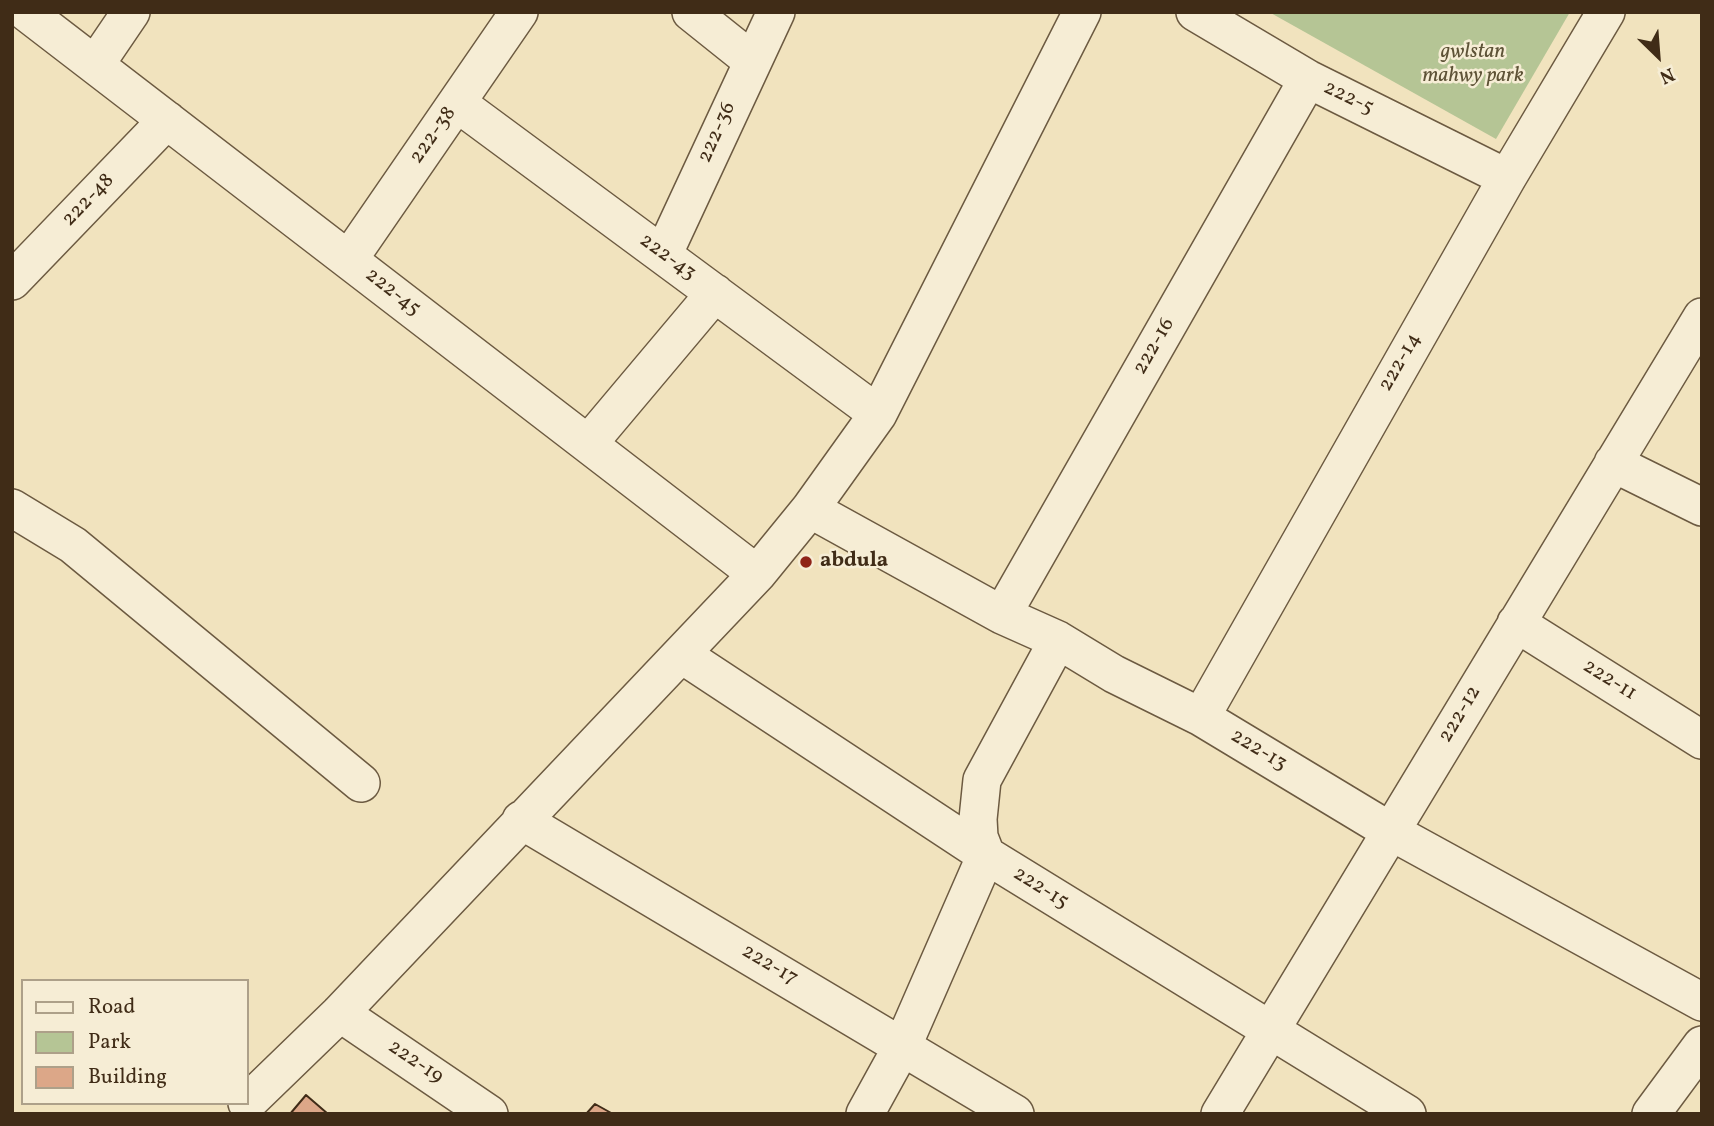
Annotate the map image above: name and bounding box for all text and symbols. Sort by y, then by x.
north arrow [1623,21,1693,91]
park label: gwlstan mahwy park [1422,40,1524,90]
text: N [1655,60,1679,90]
street label: 222-5 [1319,76,1377,122]
street label: 222-36 [693,99,743,167]
street label: 222-38 [405,103,463,169]
street label: 222-48 [58,169,120,233]
street label: 222-43 [634,229,700,287]
street label: 222-45 [359,263,425,323]
street label: 222-16 [1129,314,1181,380]
street label: 222-14 [1374,329,1428,397]
place label: abdula [820,549,888,575]
marker: abdula [798,554,814,570]
street label: 222-11 [1577,655,1641,707]
street label: 222-12 [1434,682,1488,748]
street label: 222-13 [1225,724,1291,778]
street label: 222-15 [1008,862,1072,916]
street label: 222-17 [736,940,802,992]
legend [21,979,248,1105]
text: Road [88,993,135,1022]
text: Park [88,1028,131,1057]
street label: 222-19 [382,1035,448,1091]
text: Building [88,1063,167,1092]

